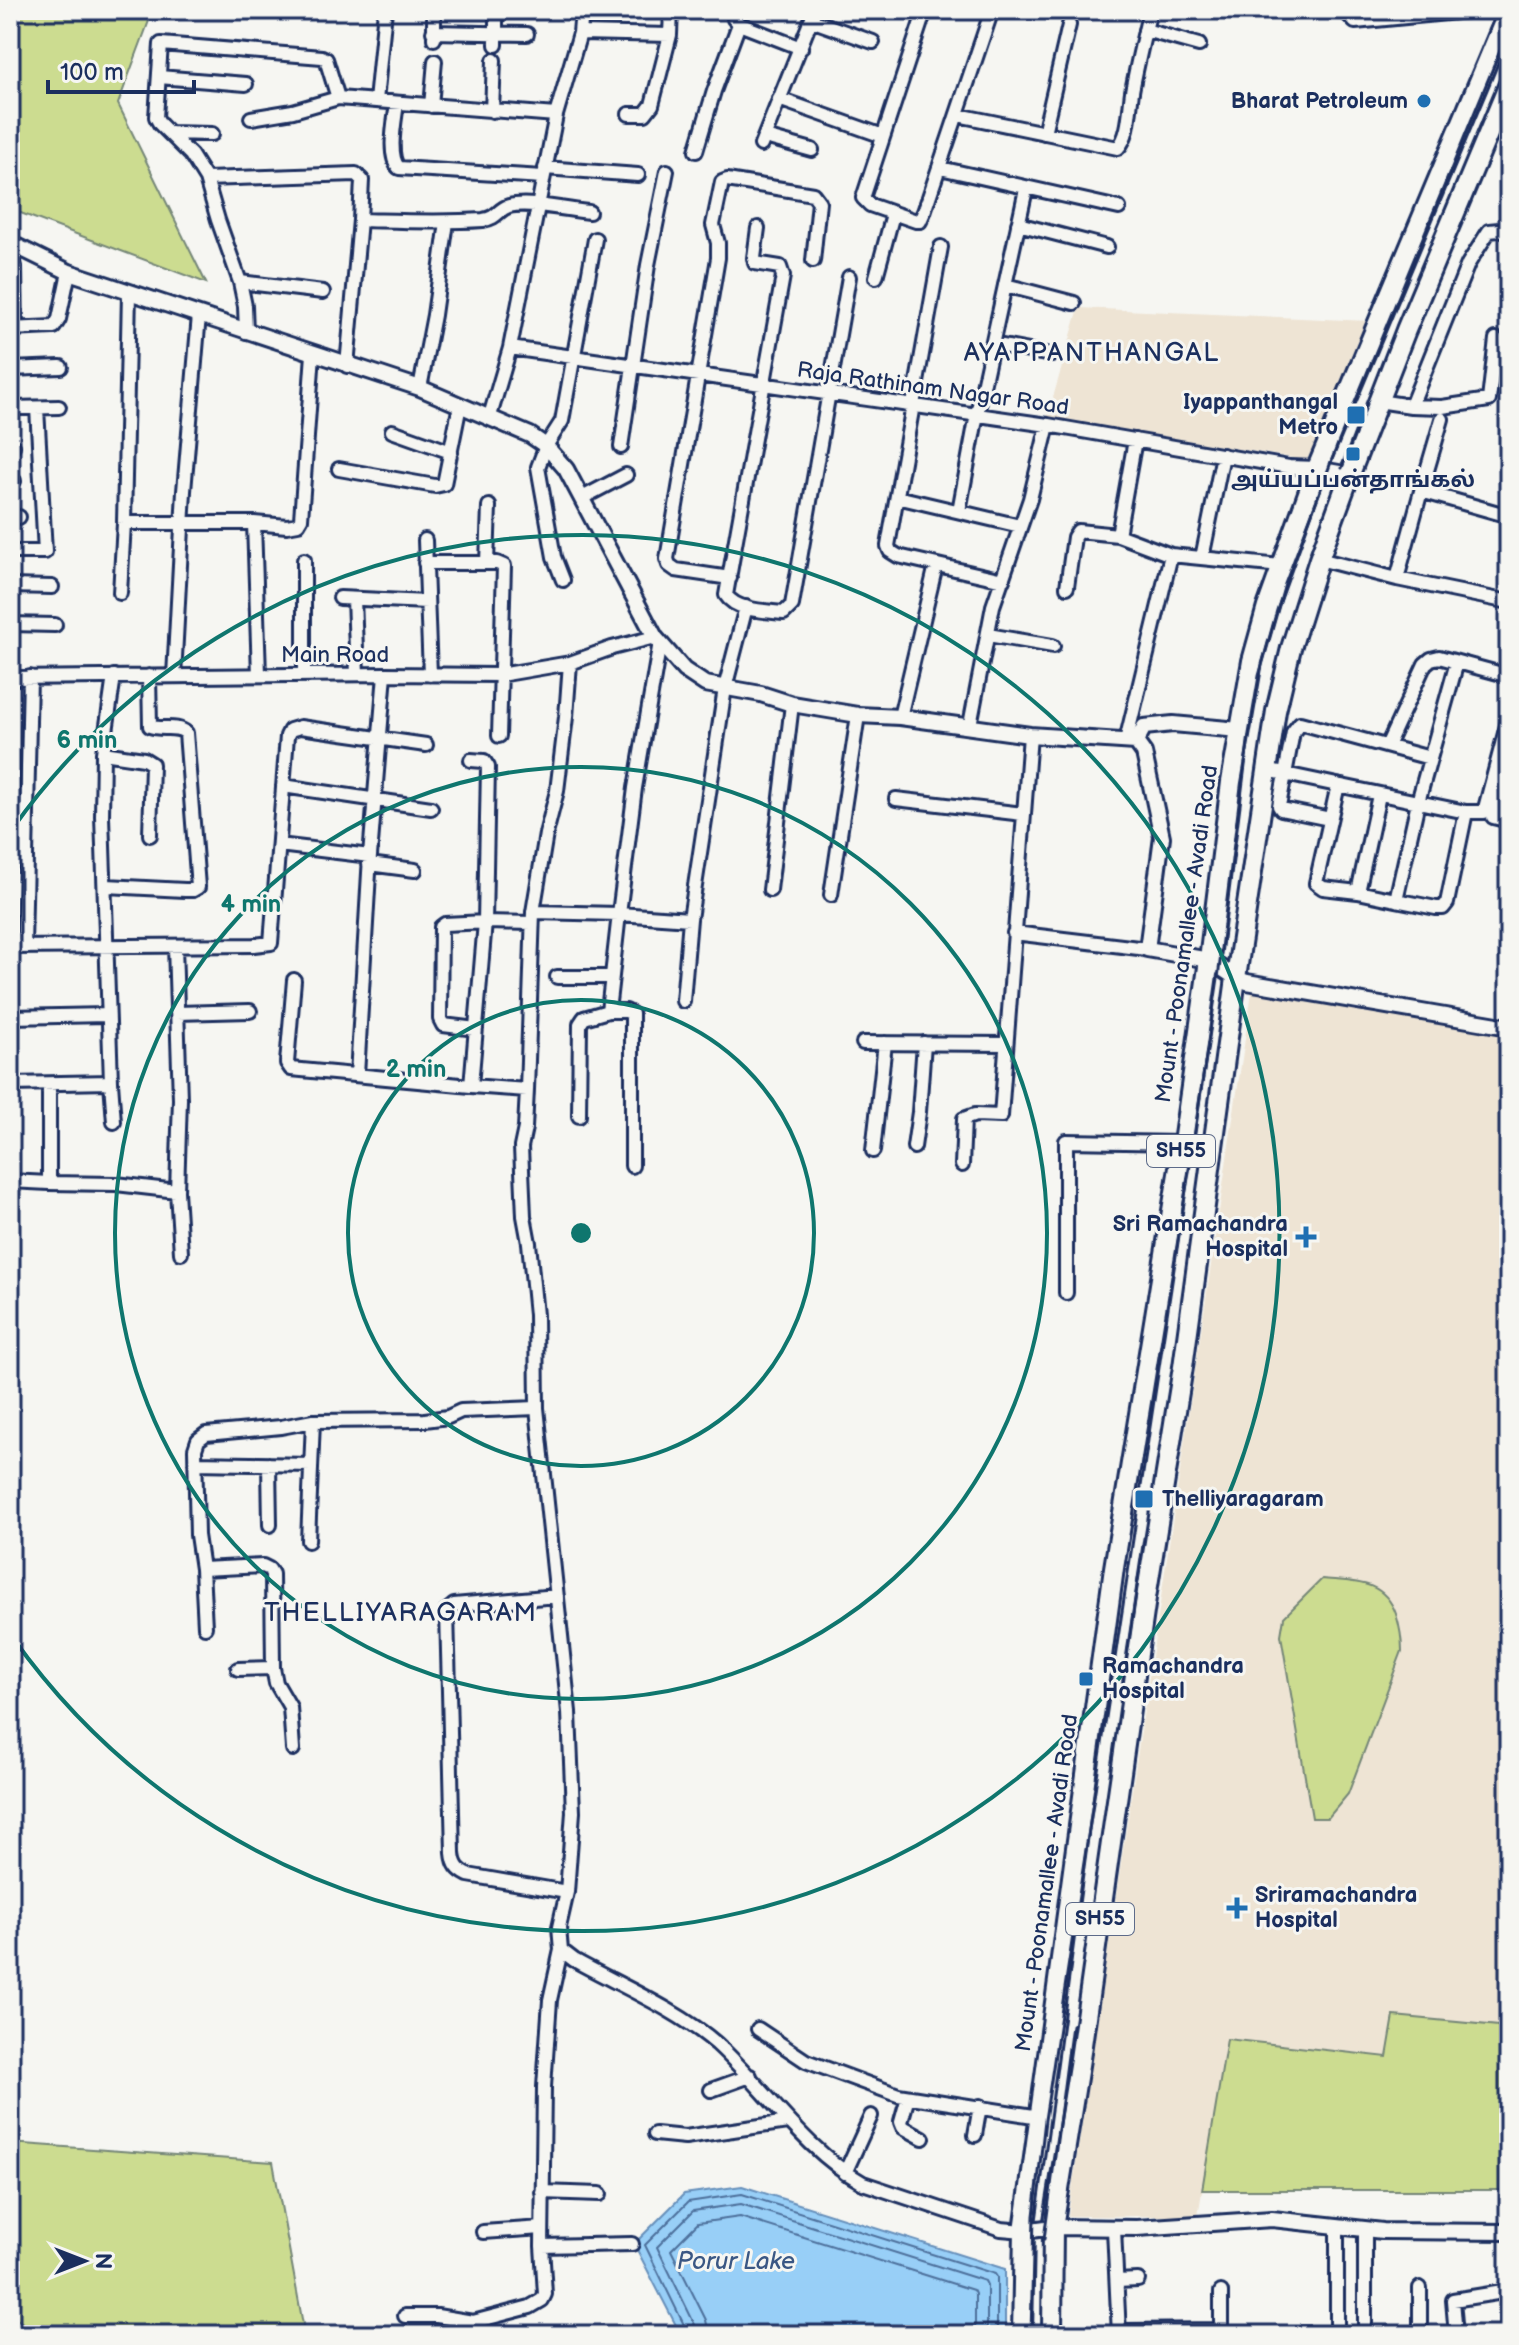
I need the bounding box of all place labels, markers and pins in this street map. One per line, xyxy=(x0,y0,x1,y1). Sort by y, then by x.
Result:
place label: Bharat Petroleum xyxy=(1231,88,1408,115)
marker: Bharat Petroleum xyxy=(1415,92,1433,110)
place label: Iyappanthangal Metro xyxy=(1183,389,1338,441)
marker: Iyappanthangal Metro xyxy=(1345,404,1367,426)
marker: அய்யப்பன்தாங்கல் xyxy=(1344,445,1362,463)
place label: அய்யப்பன்தாங்கல் xyxy=(1231,467,1475,494)
place label: Sri Ramachandra Hospital xyxy=(1113,1211,1288,1263)
centre of rings xyxy=(567,1219,595,1247)
marker: Sri Ramachandra Hospital xyxy=(1295,1226,1317,1248)
place label: Thelliyaragaram xyxy=(1162,1486,1324,1513)
marker: Thelliyaragaram xyxy=(1133,1488,1155,1510)
place label: Ramachandra Hospital xyxy=(1102,1653,1244,1705)
marker: Ramachandra Hospital xyxy=(1077,1670,1095,1688)
place label: Sriramachandra Hospital xyxy=(1255,1882,1417,1934)
marker: Sriramachandra Hospital xyxy=(1226,1897,1248,1919)

